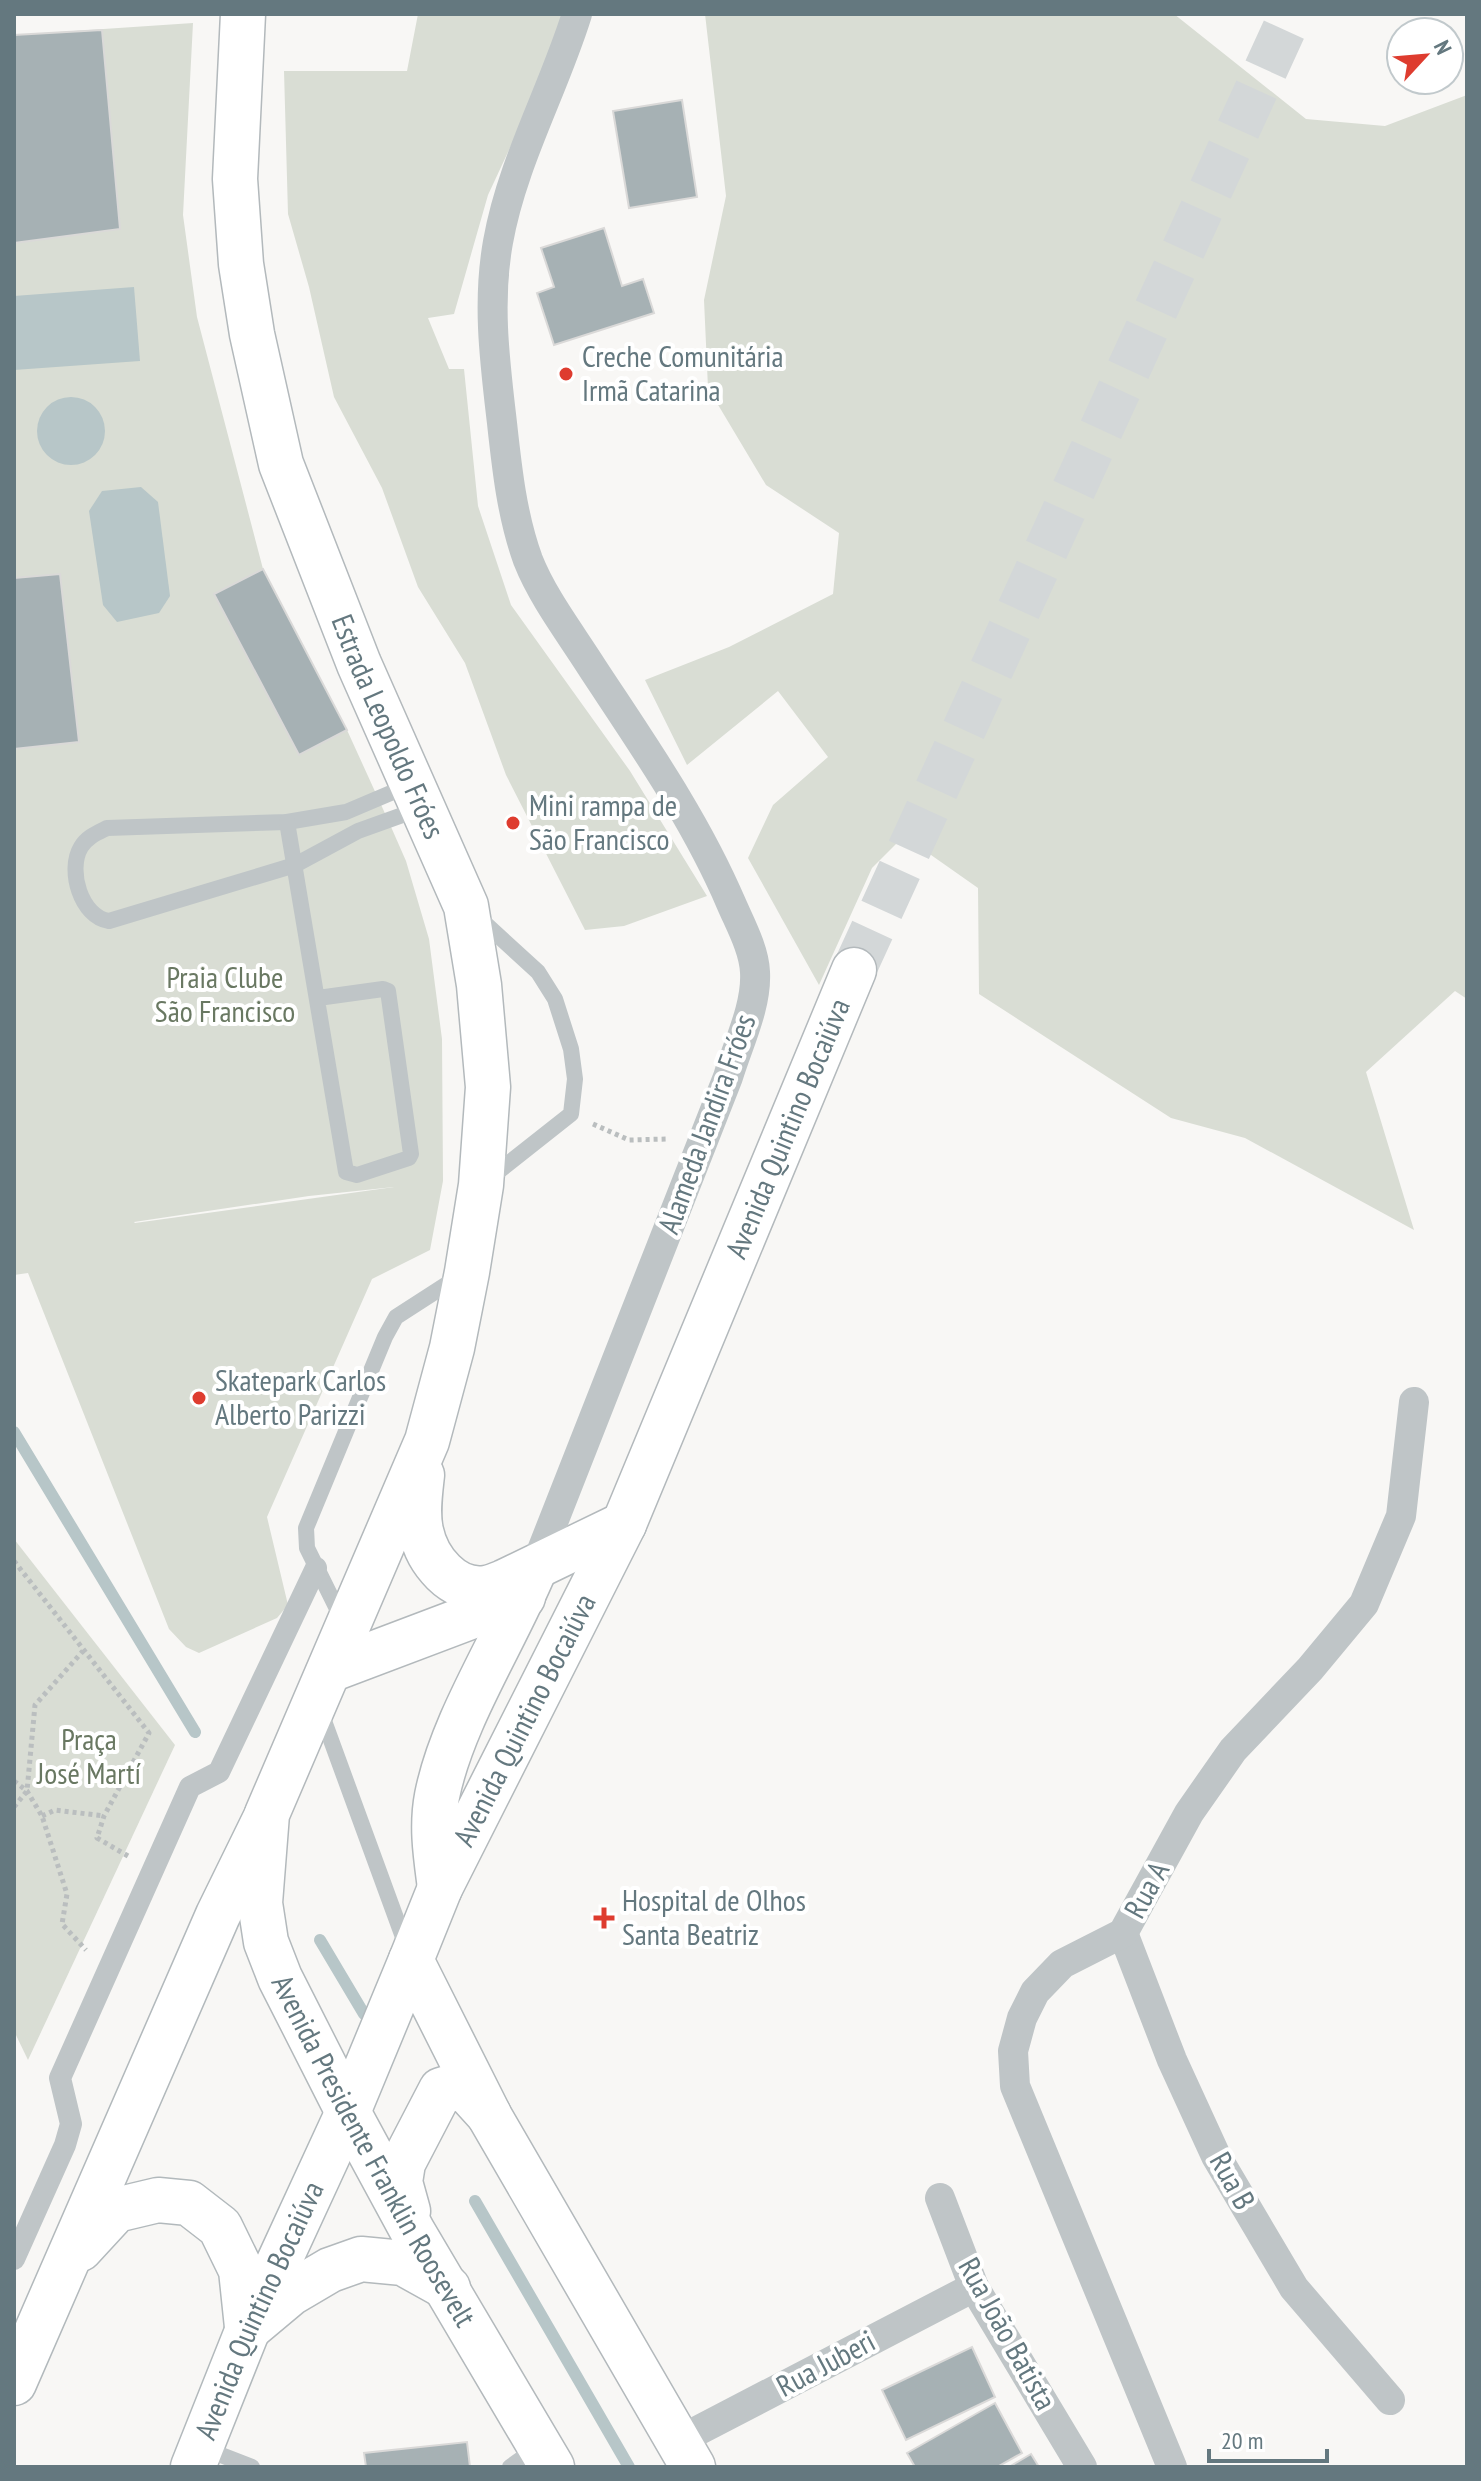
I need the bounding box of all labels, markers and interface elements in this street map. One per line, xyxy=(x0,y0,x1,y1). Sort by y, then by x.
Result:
north arrow xyxy=(1385,16,1465,96)
text: N xyxy=(1428,36,1458,59)
place label: Creche Comunitária Irmã Catarina xyxy=(582,336,783,409)
marker: Creche Comunitária Irmã Catarina xyxy=(557,365,575,383)
street label: Estrada Leopoldo Fróes xyxy=(324,608,455,844)
place label: Mini rampa de São Francisco xyxy=(529,785,677,858)
marker: Mini rampa de São Francisco xyxy=(504,814,522,832)
park label: Praia Clube São Francisco xyxy=(155,957,295,1030)
street label: Avenida Quintino Bocaiúva xyxy=(716,992,858,1264)
street label: Alameda Jandira Fróes xyxy=(648,1008,763,1239)
place label: Skatepark Carlos Alberto Parizzi xyxy=(215,1360,386,1433)
marker: Skatepark Carlos Alberto Parizzi xyxy=(190,1389,208,1407)
street label: Avenida Quintino Bocaiúva xyxy=(443,1587,604,1852)
park label: Praça José Martí xyxy=(36,1719,141,1792)
street label: Rua A xyxy=(1114,1853,1177,1925)
place label: Hospital de Olhos Santa Beatriz xyxy=(622,1880,806,1953)
marker: Hospital de Olhos Santa Beatriz xyxy=(593,1907,615,1929)
street label: Avenida Presidente Franklin Roosevelt xyxy=(264,1968,486,2334)
street label: Rua B xyxy=(1202,2145,1265,2216)
street label: Avenida Quintino Bocaiúva xyxy=(185,2175,331,2445)
street label: Rua João Batista xyxy=(950,2250,1066,2416)
street label: Rua Juberi xyxy=(769,2321,881,2405)
scale bar xyxy=(1209,2413,1327,2463)
text: 20 m xyxy=(1221,2425,1263,2456)

